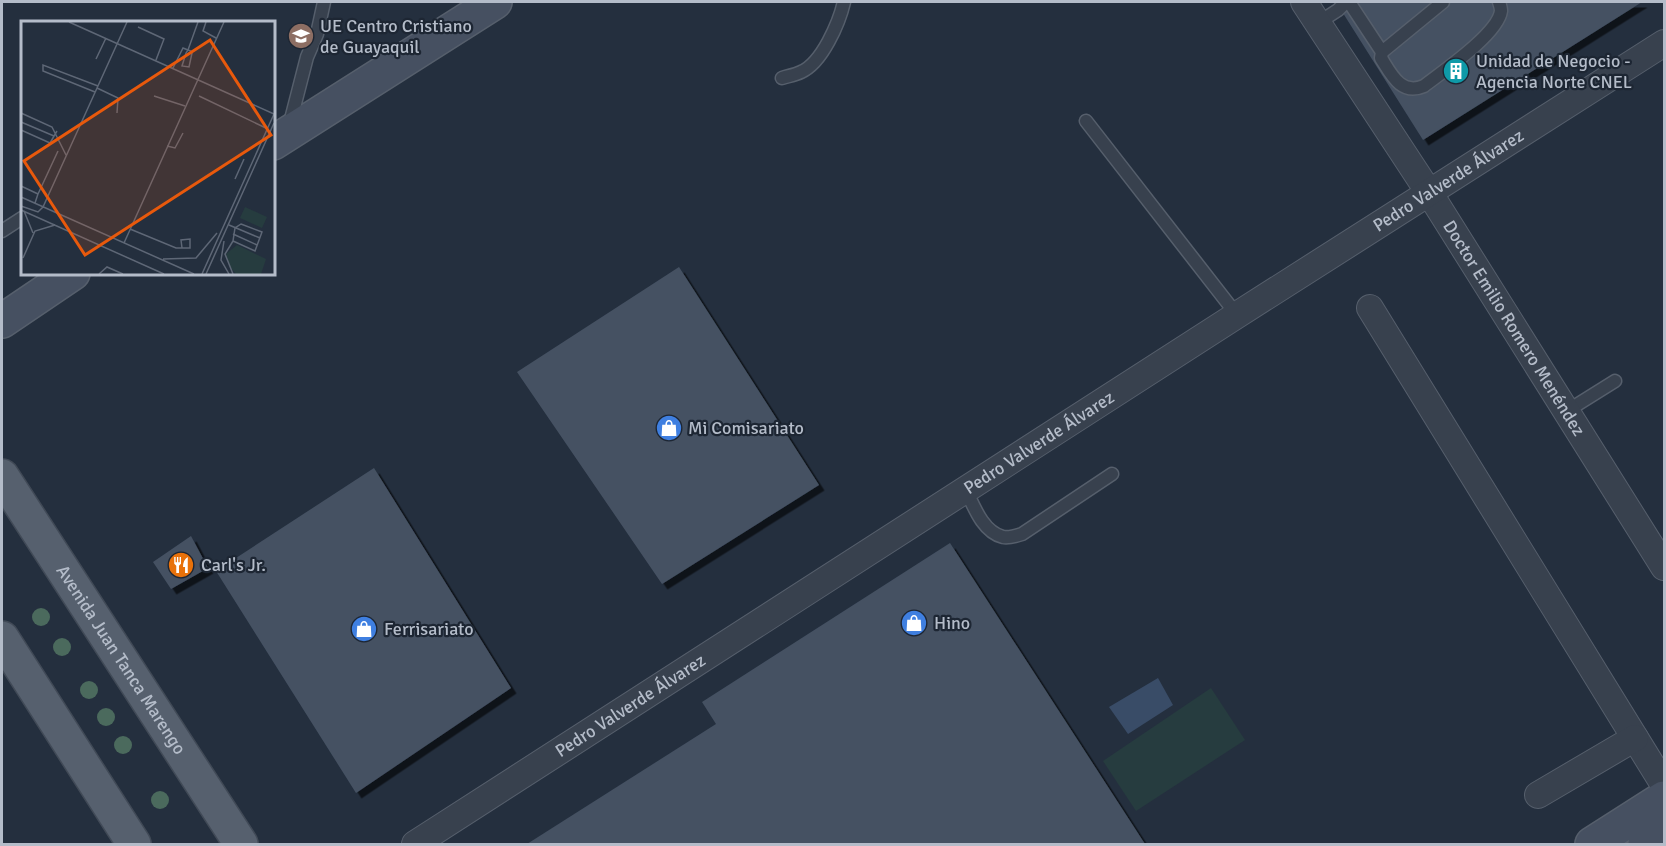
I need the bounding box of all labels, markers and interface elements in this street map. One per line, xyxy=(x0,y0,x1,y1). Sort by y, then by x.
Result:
place label: UE Centro Cristiano de Guayaquil xyxy=(320,15,472,58)
inset map xyxy=(21,21,274,274)
school or university icon: UE Centro Cristiano de Guayaquil xyxy=(286,21,316,51)
place label: Unidad de Negocio - Agencia Norte CNEL xyxy=(1476,50,1632,93)
building icon: Unidad de Negocio - Agencia Norte CNEL xyxy=(1441,56,1471,86)
street label: Pedro Valverde Álvarez xyxy=(1369,124,1528,237)
street label: Doctor Emilio Romero Menéndez xyxy=(1438,216,1590,440)
street label: Pedro Valverde Álvarez xyxy=(960,386,1118,499)
shop icon: Mi Comisariato xyxy=(654,413,684,443)
place label: Mi Comisariato xyxy=(688,417,804,439)
restaurant icon: Carl's Jr. xyxy=(166,550,196,580)
place label: Carl's Jr. xyxy=(201,554,266,576)
street label: Avenida Juan Tanca Marengo xyxy=(52,561,191,759)
shop icon: Hino xyxy=(899,608,929,638)
place label: Hino xyxy=(934,612,970,634)
shop icon: Ferrisariato xyxy=(349,614,379,644)
place label: Ferrisariato xyxy=(384,618,474,640)
street label: Pedro Valverde Álvarez xyxy=(551,649,710,762)

